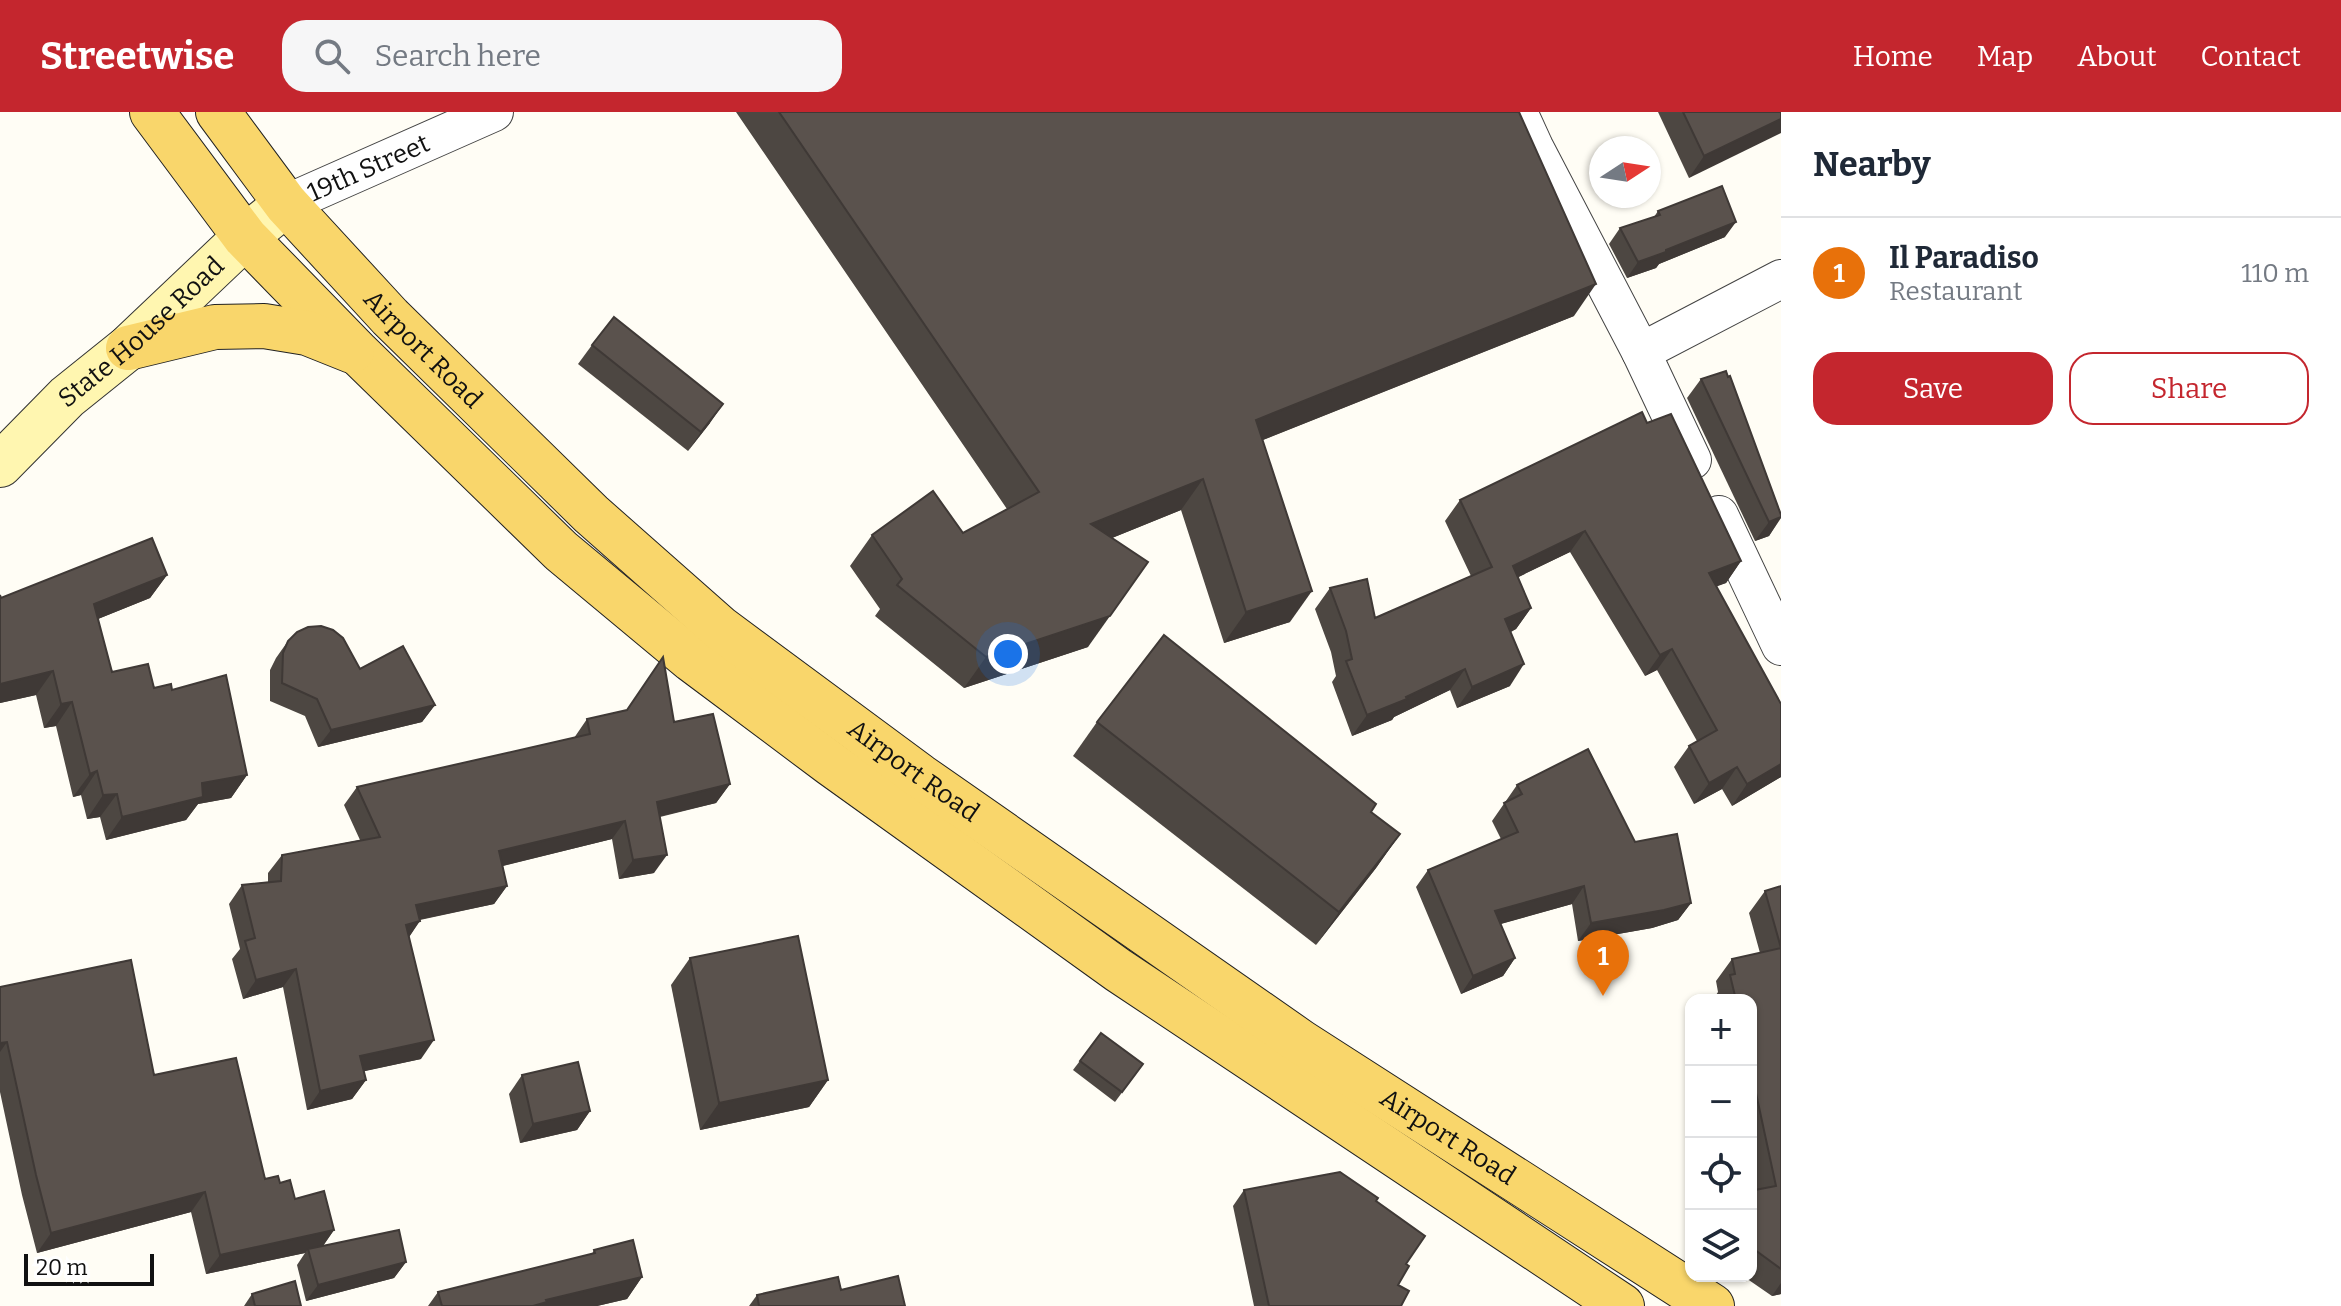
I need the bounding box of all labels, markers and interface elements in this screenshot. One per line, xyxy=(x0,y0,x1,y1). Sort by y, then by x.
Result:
search box xyxy=(282,20,842,92)
text: Streetwise xyxy=(40,33,234,79)
icon: search xyxy=(310,34,354,78)
text: Search here xyxy=(374,38,541,74)
text: Home xyxy=(1853,40,1933,73)
text: Map xyxy=(1977,40,2033,73)
text: About xyxy=(2077,40,2157,73)
text: Contact xyxy=(2201,40,2301,73)
street label: 19th Street xyxy=(303,127,434,208)
north arrow xyxy=(1589,136,1661,208)
text: Nearby xyxy=(1813,144,1931,185)
text: Il Paradiso xyxy=(1889,240,2039,276)
street label: State House Road xyxy=(52,250,230,414)
text: 1 xyxy=(1833,258,1845,289)
text: 110 m xyxy=(2241,258,2309,289)
text: Restaurant xyxy=(1889,276,2022,307)
street label: Airport Road xyxy=(357,284,489,414)
button: Save xyxy=(1813,352,2053,425)
button: Share xyxy=(2069,352,2309,425)
your location xyxy=(988,634,1028,674)
street label: Airport Road xyxy=(842,713,985,828)
pin: 1 xyxy=(1577,930,1629,996)
map controls xyxy=(1685,994,1757,1282)
button: + xyxy=(1685,994,1757,1066)
button: − xyxy=(1685,1066,1757,1138)
street label: Airport Road xyxy=(1375,1082,1522,1191)
button: locate xyxy=(1685,1138,1757,1210)
button: layers xyxy=(1685,1210,1757,1282)
scale bar xyxy=(24,1250,154,1286)
text: 20 m xyxy=(36,1254,87,1281)

